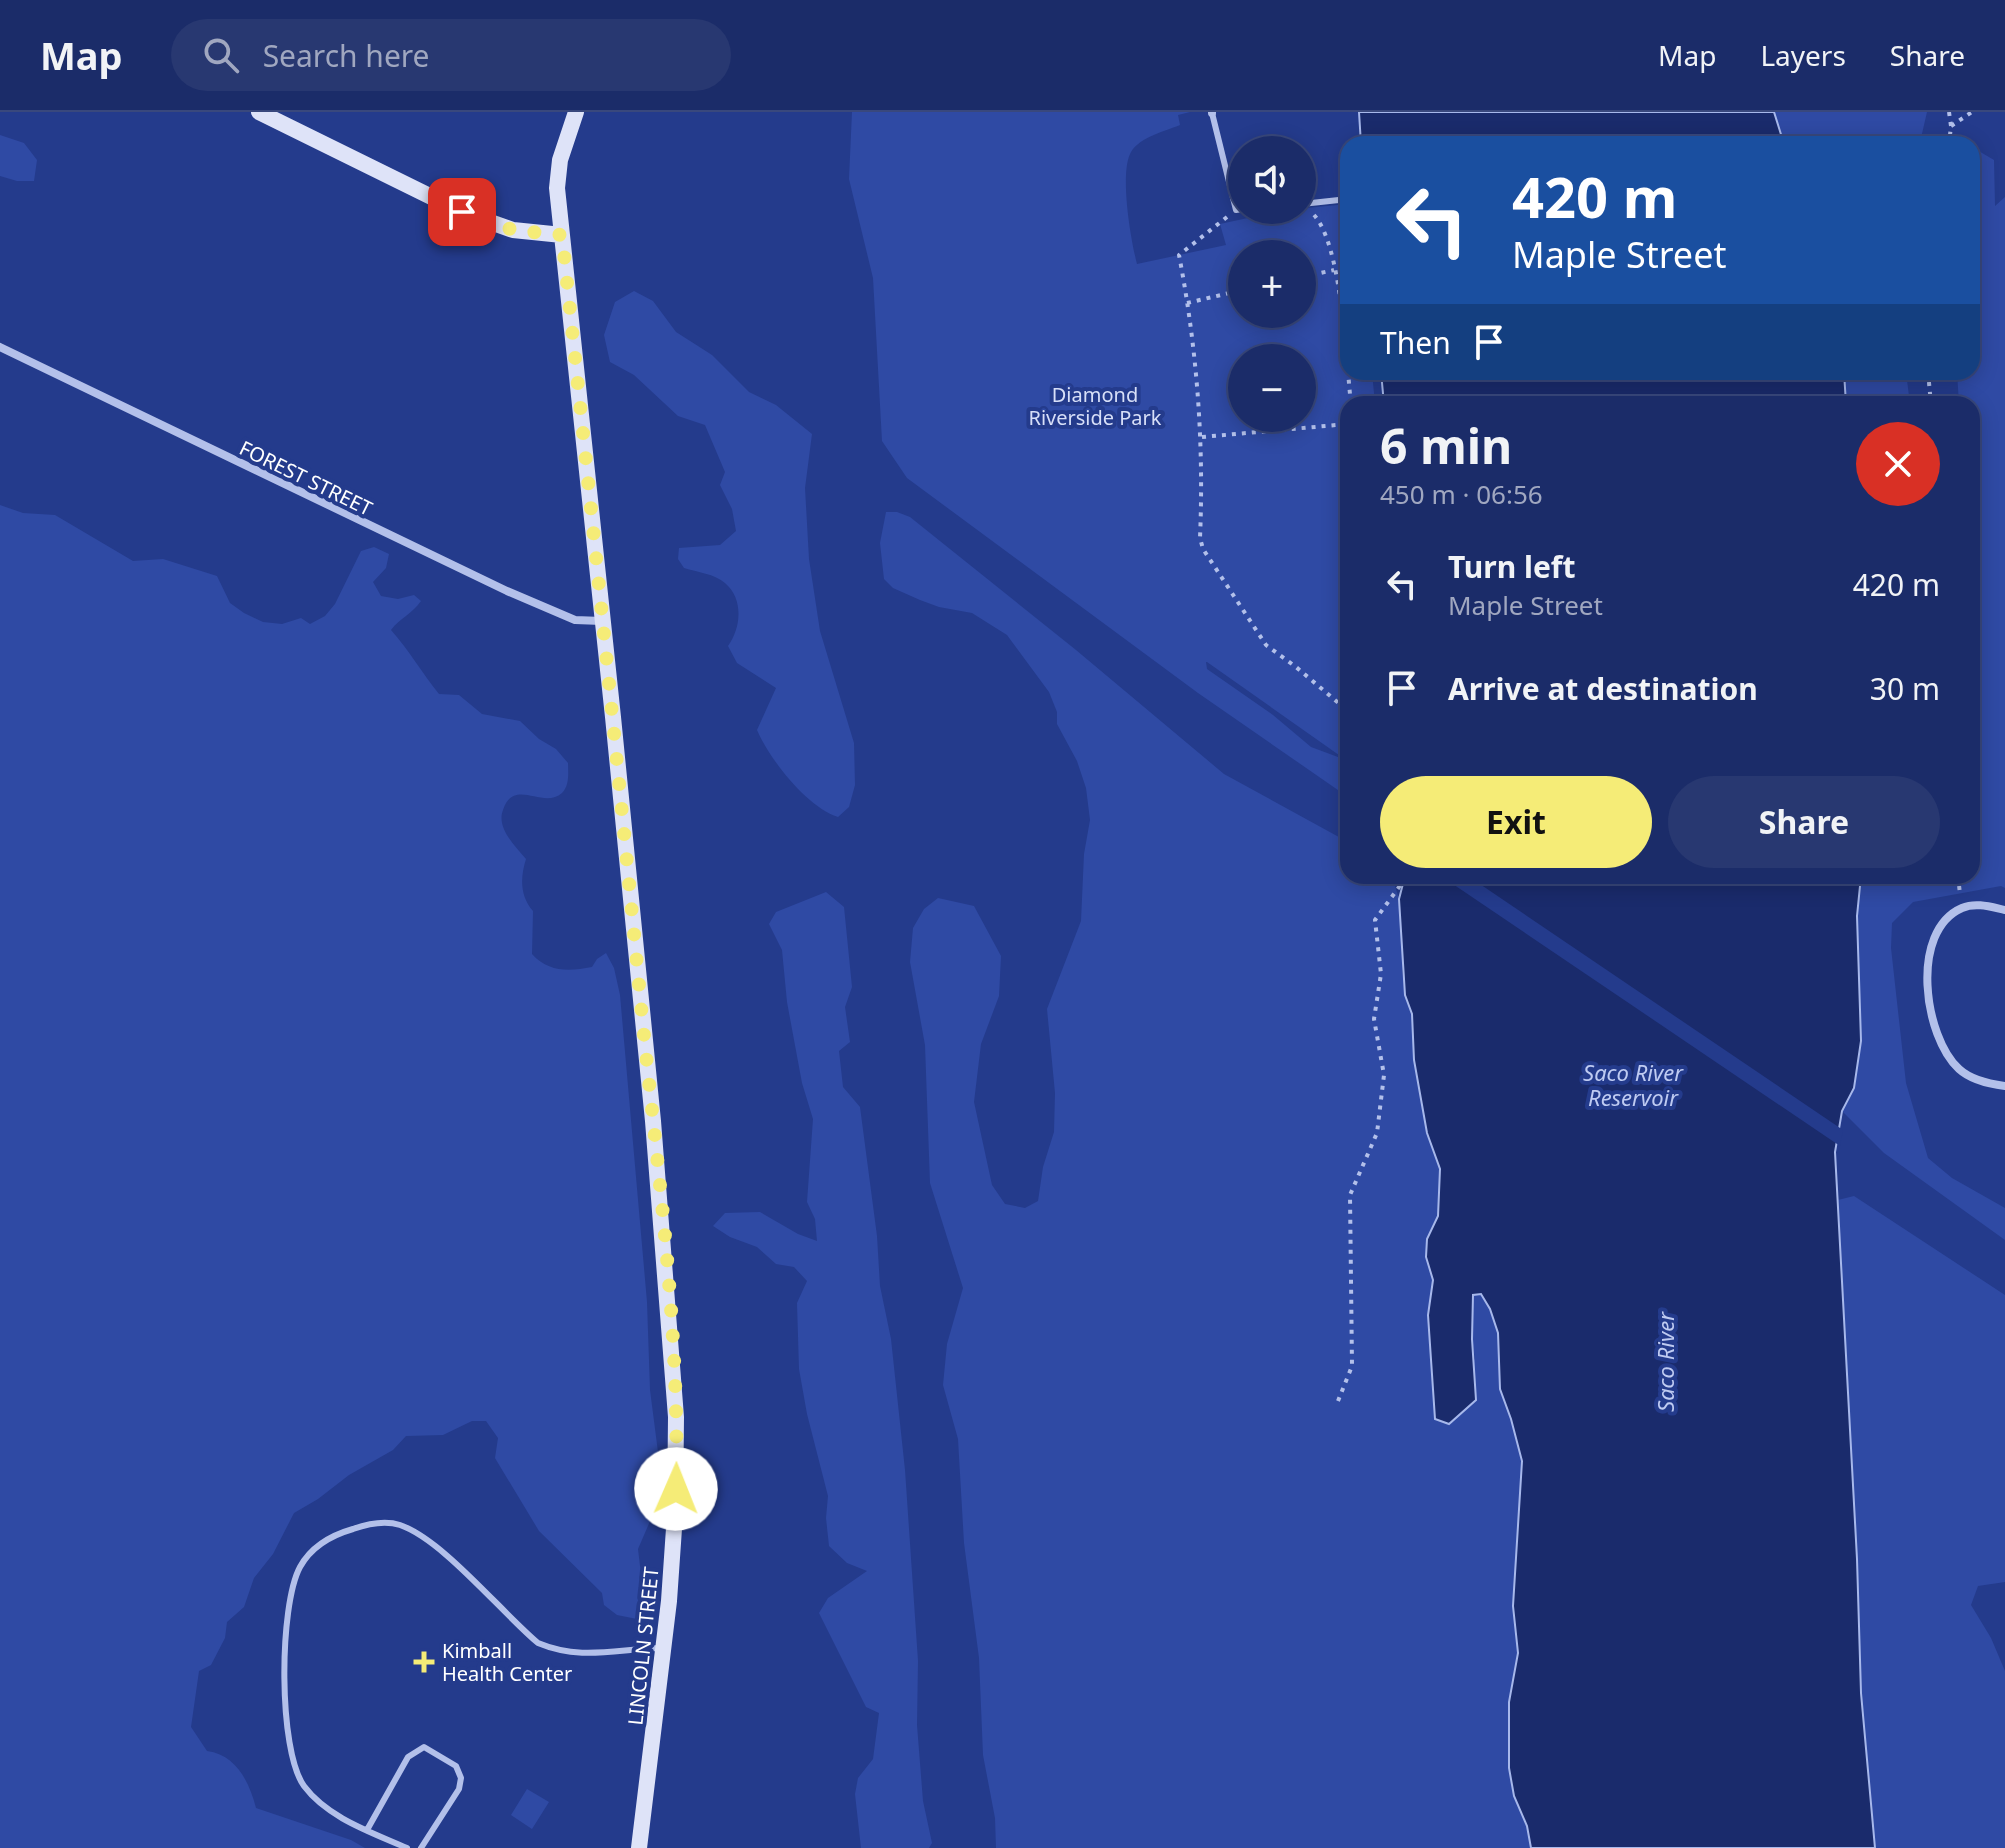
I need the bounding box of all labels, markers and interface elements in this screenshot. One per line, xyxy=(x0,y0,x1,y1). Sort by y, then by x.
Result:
search box xyxy=(171,19,731,91)
text: Map xyxy=(40,29,123,81)
icon: search xyxy=(199,33,243,77)
text: Search here xyxy=(263,35,430,76)
text: Map xyxy=(1658,36,1716,74)
text: Layers xyxy=(1760,36,1846,74)
text: Share xyxy=(1890,36,1965,74)
map controls xyxy=(1228,136,1316,432)
button: sound xyxy=(1228,136,1316,224)
text: 420 m xyxy=(1512,158,1677,234)
icon: left xyxy=(1380,168,1484,272)
pin xyxy=(428,178,496,246)
icon: arrive xyxy=(440,190,484,234)
text: Maple Street xyxy=(1512,230,1726,279)
button: + xyxy=(1228,240,1316,328)
icon: arrive xyxy=(1467,320,1511,364)
text: Then xyxy=(1380,322,1451,363)
button: − xyxy=(1228,344,1316,432)
park label: Diamond Riverside Park xyxy=(1028,381,1162,431)
text: 6 min xyxy=(1380,413,1512,478)
button: close xyxy=(1856,422,1940,506)
street label: FOREST STREET xyxy=(235,434,377,522)
text: 450 m · 06:56 xyxy=(1380,476,1543,512)
text: Turn left xyxy=(1448,546,1576,587)
icon: left xyxy=(1380,562,1424,606)
text: 420 m xyxy=(1853,564,1940,605)
text: Maple Street xyxy=(1448,587,1603,623)
icon: arrive xyxy=(1380,666,1424,710)
text: Arrive at destination xyxy=(1448,668,1758,709)
text: 30 m xyxy=(1870,668,1940,709)
button: Exit xyxy=(1380,776,1652,868)
button: Share xyxy=(1668,776,1940,868)
water label: Saco River Reservoir xyxy=(1583,1057,1684,1112)
water label: Saco River xyxy=(1650,1311,1680,1412)
position arrow xyxy=(634,1447,718,1531)
street label: LINCOLN STREET xyxy=(621,1565,665,1727)
place label: Kimball Health Center xyxy=(442,1637,572,1687)
marker: Kimball Health Center xyxy=(413,1651,435,1673)

